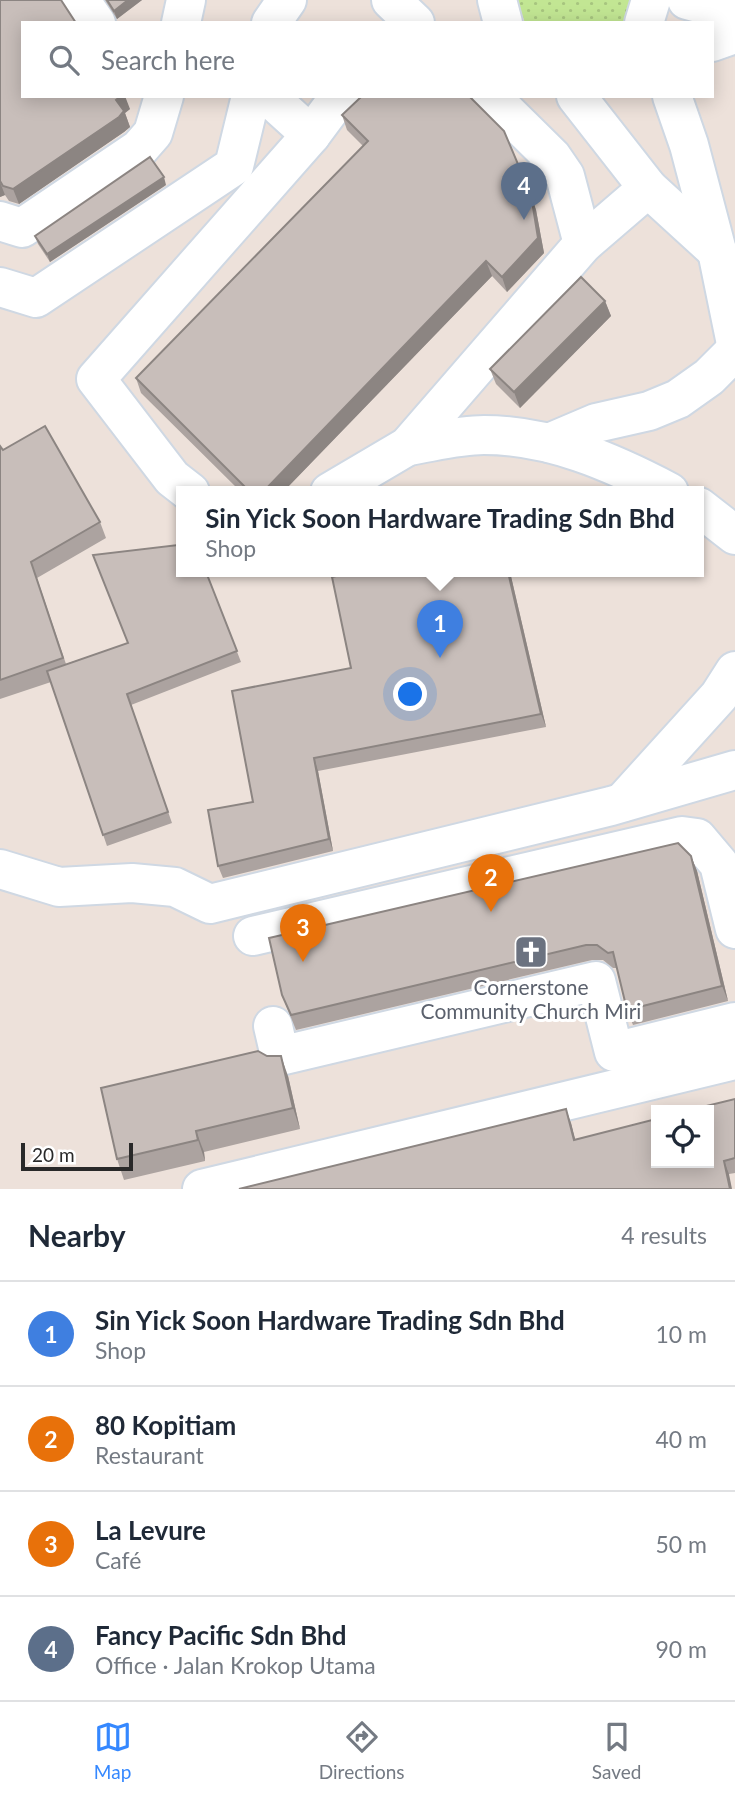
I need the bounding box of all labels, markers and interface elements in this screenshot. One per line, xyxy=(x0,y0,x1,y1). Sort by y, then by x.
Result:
search box xyxy=(21,21,714,98)
icon: search xyxy=(45,41,83,79)
text: Search here xyxy=(101,44,235,76)
pin: 4 xyxy=(501,162,547,220)
popup xyxy=(176,486,704,577)
text: Sin Yick Soon Hardware Trading Sdn Bhd xyxy=(205,502,675,534)
text: Shop xyxy=(205,534,256,562)
pin: 1 xyxy=(417,600,463,658)
your location xyxy=(393,677,427,711)
pin: 2 xyxy=(468,854,514,912)
pin: 3 xyxy=(280,904,326,962)
church icon: Cornerstone Community Church Miri xyxy=(512,933,550,971)
place label: Cornerstone Community Church Miri xyxy=(421,974,641,1023)
map controls xyxy=(651,1105,714,1168)
button: locate xyxy=(651,1105,714,1168)
scale bar xyxy=(21,1140,133,1172)
text: 20 m xyxy=(32,1143,75,1166)
text: Nearby xyxy=(28,1217,126,1253)
text: 4 results xyxy=(621,1221,707,1249)
text: Sin Yick Soon Hardware Trading Sdn Bhd xyxy=(95,1304,565,1336)
text: 1 xyxy=(44,1320,58,1348)
text: 10 m xyxy=(656,1320,707,1348)
text: Shop xyxy=(95,1336,146,1364)
text: 80 Kopitiam xyxy=(95,1409,236,1441)
text: 2 xyxy=(44,1425,58,1453)
text: 40 m xyxy=(656,1425,707,1453)
text: Restaurant xyxy=(95,1441,204,1469)
text: La Levure xyxy=(95,1514,206,1546)
text: 3 xyxy=(44,1530,58,1558)
text: 50 m xyxy=(656,1530,707,1558)
text: Café xyxy=(95,1546,141,1574)
text: Fancy Pacific Sdn Bhd xyxy=(95,1619,347,1651)
text: 4 xyxy=(44,1635,58,1663)
text: 90 m xyxy=(656,1635,707,1663)
text: Office · Jalan Krokop Utama xyxy=(95,1651,376,1679)
tab: Map xyxy=(94,1718,132,1783)
tab: Directions xyxy=(319,1718,405,1783)
tab: Saved xyxy=(592,1718,641,1783)

